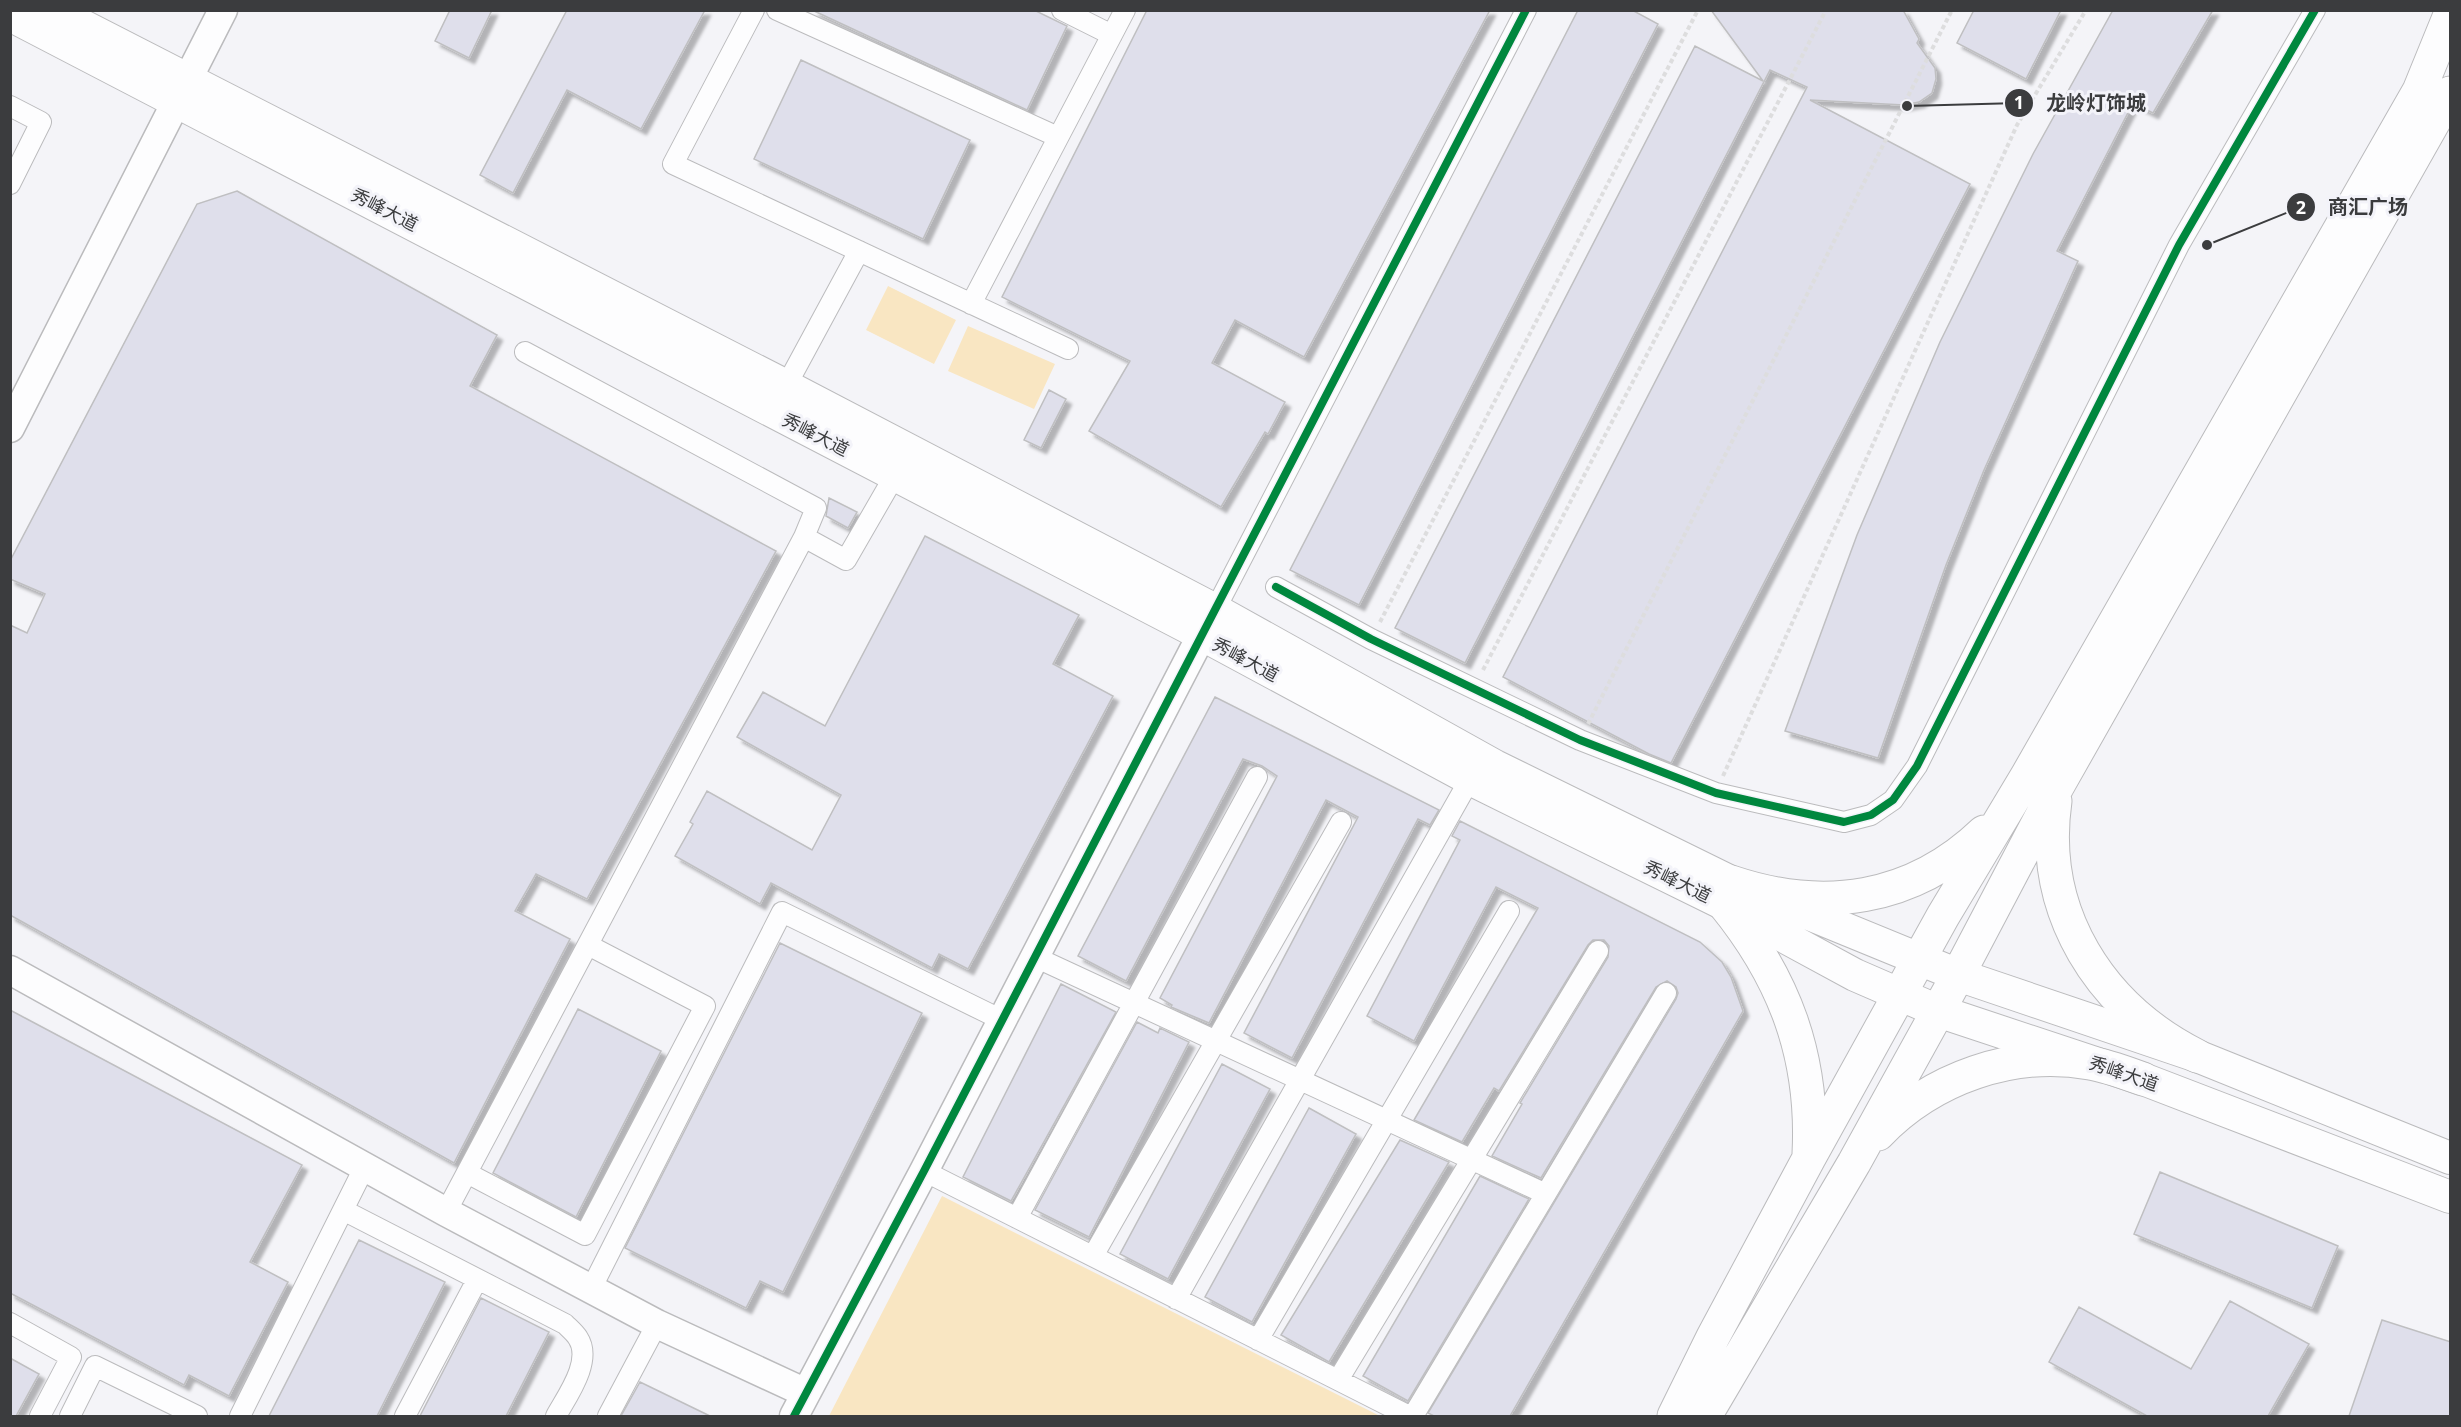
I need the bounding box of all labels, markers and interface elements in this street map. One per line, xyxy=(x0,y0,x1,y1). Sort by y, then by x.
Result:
callout: 龙岭灯饰城 xyxy=(2004,84,2158,122)
text: 龙岭灯饰城 xyxy=(2046,89,2146,116)
text: 1 xyxy=(2014,90,2024,114)
street label: 秀峰大道 xyxy=(347,182,423,236)
callout: 商汇广场 xyxy=(2286,188,2420,226)
text: 商汇广场 xyxy=(2328,193,2408,220)
text: 2 xyxy=(2296,195,2306,219)
street label: 秀峰大道 xyxy=(778,407,854,461)
street label: 秀峰大道 xyxy=(1209,632,1283,686)
street label: 秀峰大道 xyxy=(1640,854,1716,908)
street label: 秀峰大道 xyxy=(2086,1050,2162,1096)

